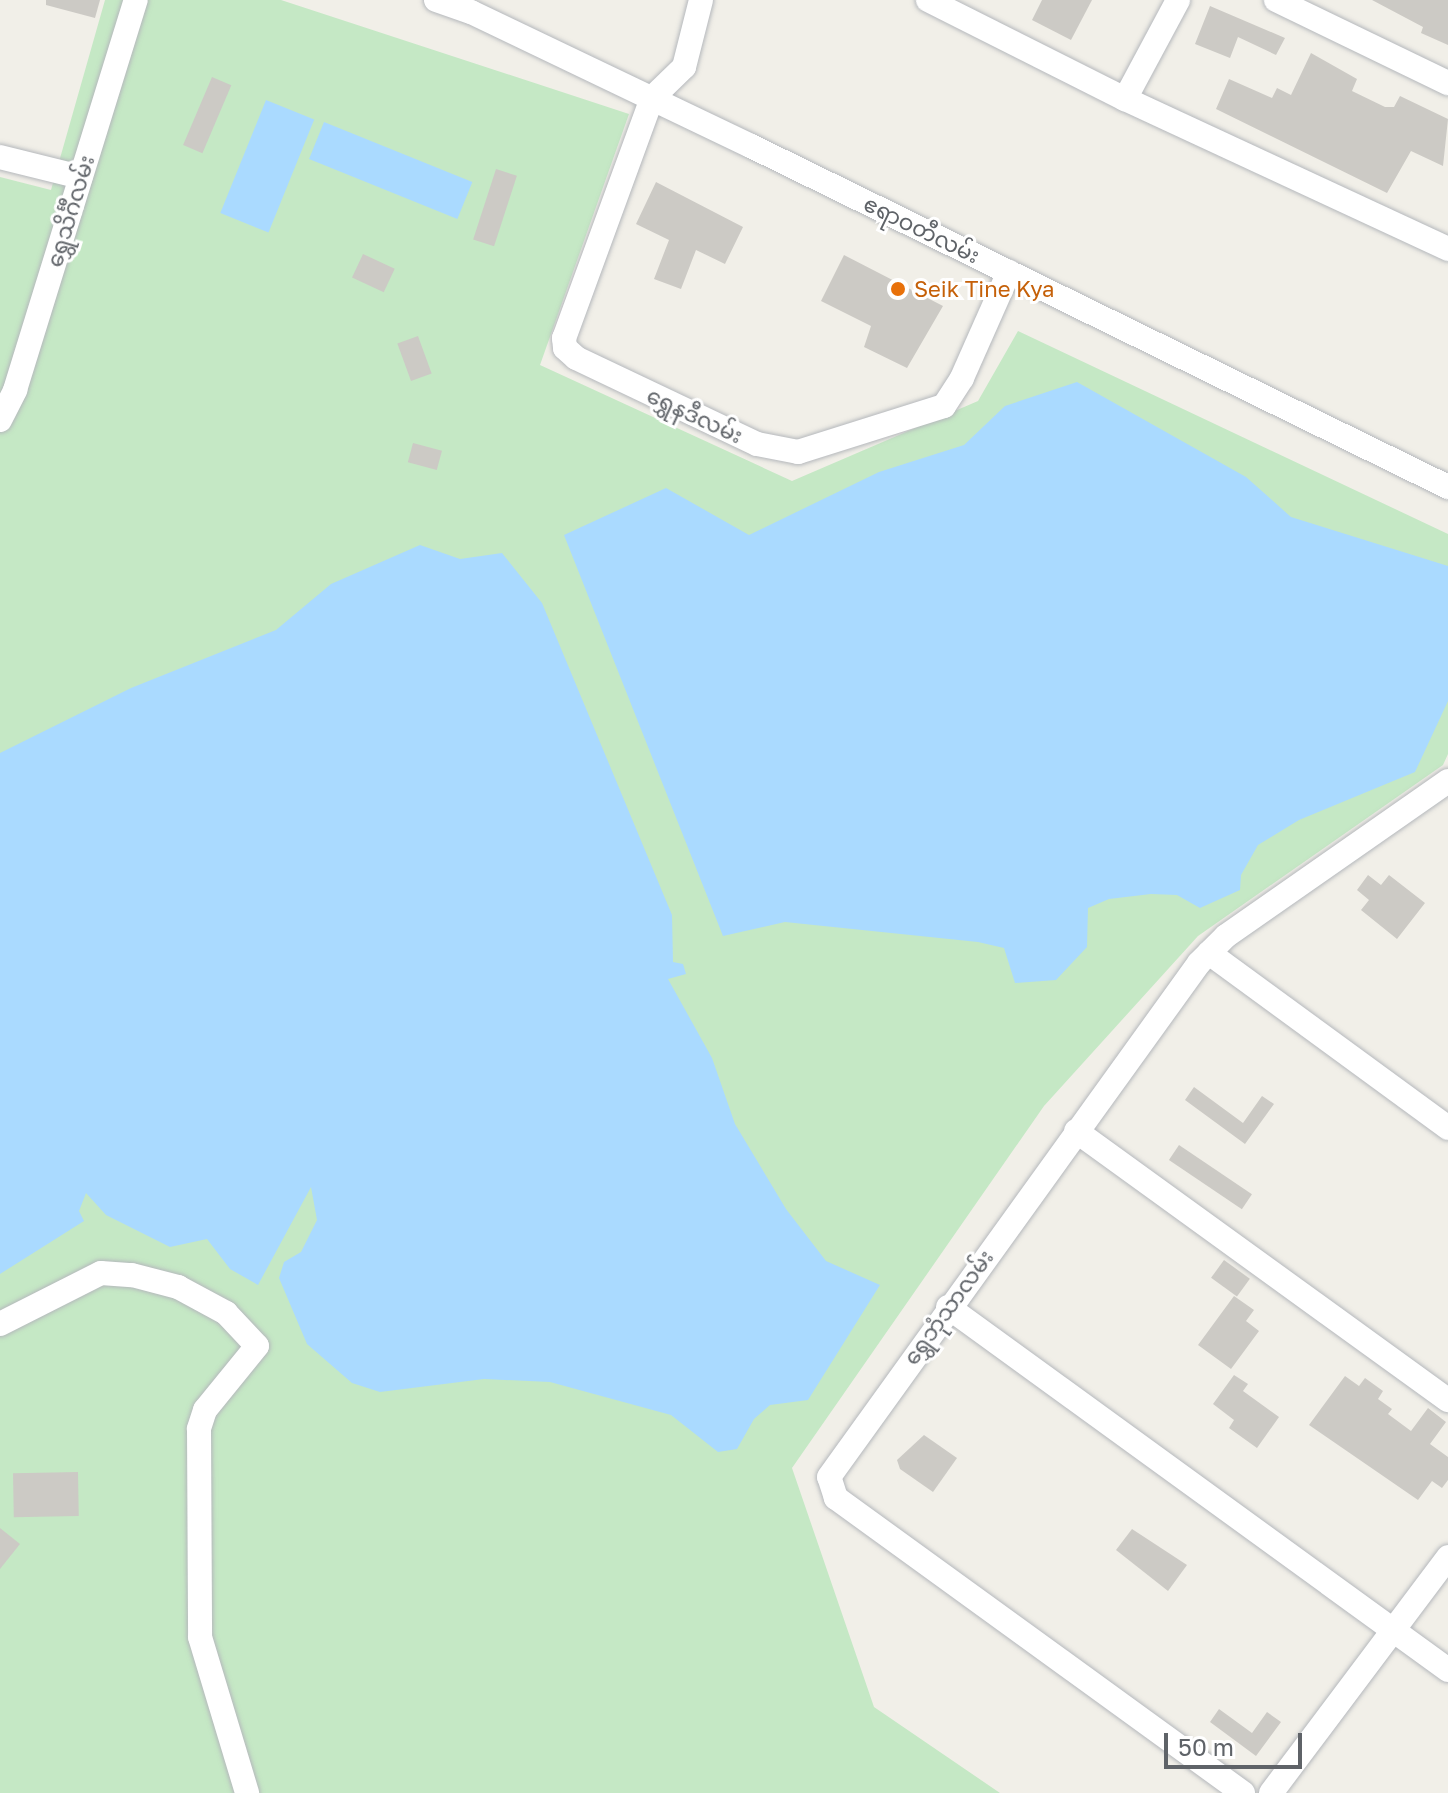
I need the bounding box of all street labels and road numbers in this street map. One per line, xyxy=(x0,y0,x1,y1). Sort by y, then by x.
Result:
street label: ရွှေသိင်္ဂီလမ်း xyxy=(40,152,100,270)
street label: ဧရာဝတီလမ်း xyxy=(860,190,984,268)
street label: ရွှေနဒီလမ်း xyxy=(643,381,747,449)
street label: ရွှေဘုံသာလမ်း xyxy=(897,1244,999,1370)

